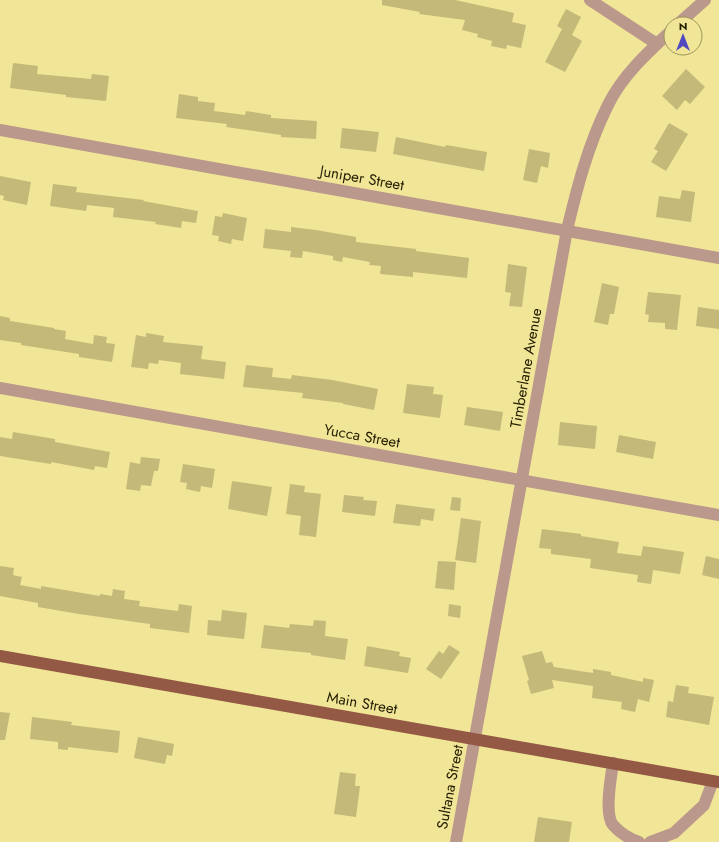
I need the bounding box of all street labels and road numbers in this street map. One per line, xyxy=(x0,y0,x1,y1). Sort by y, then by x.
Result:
street label: Juniper Street xyxy=(316,159,406,196)
street label: Timberlane Avenue xyxy=(505,306,547,430)
street label: Yucca Street xyxy=(322,418,402,454)
street label: Main Street xyxy=(325,686,399,720)
street label: Sultana Street xyxy=(431,742,469,831)

